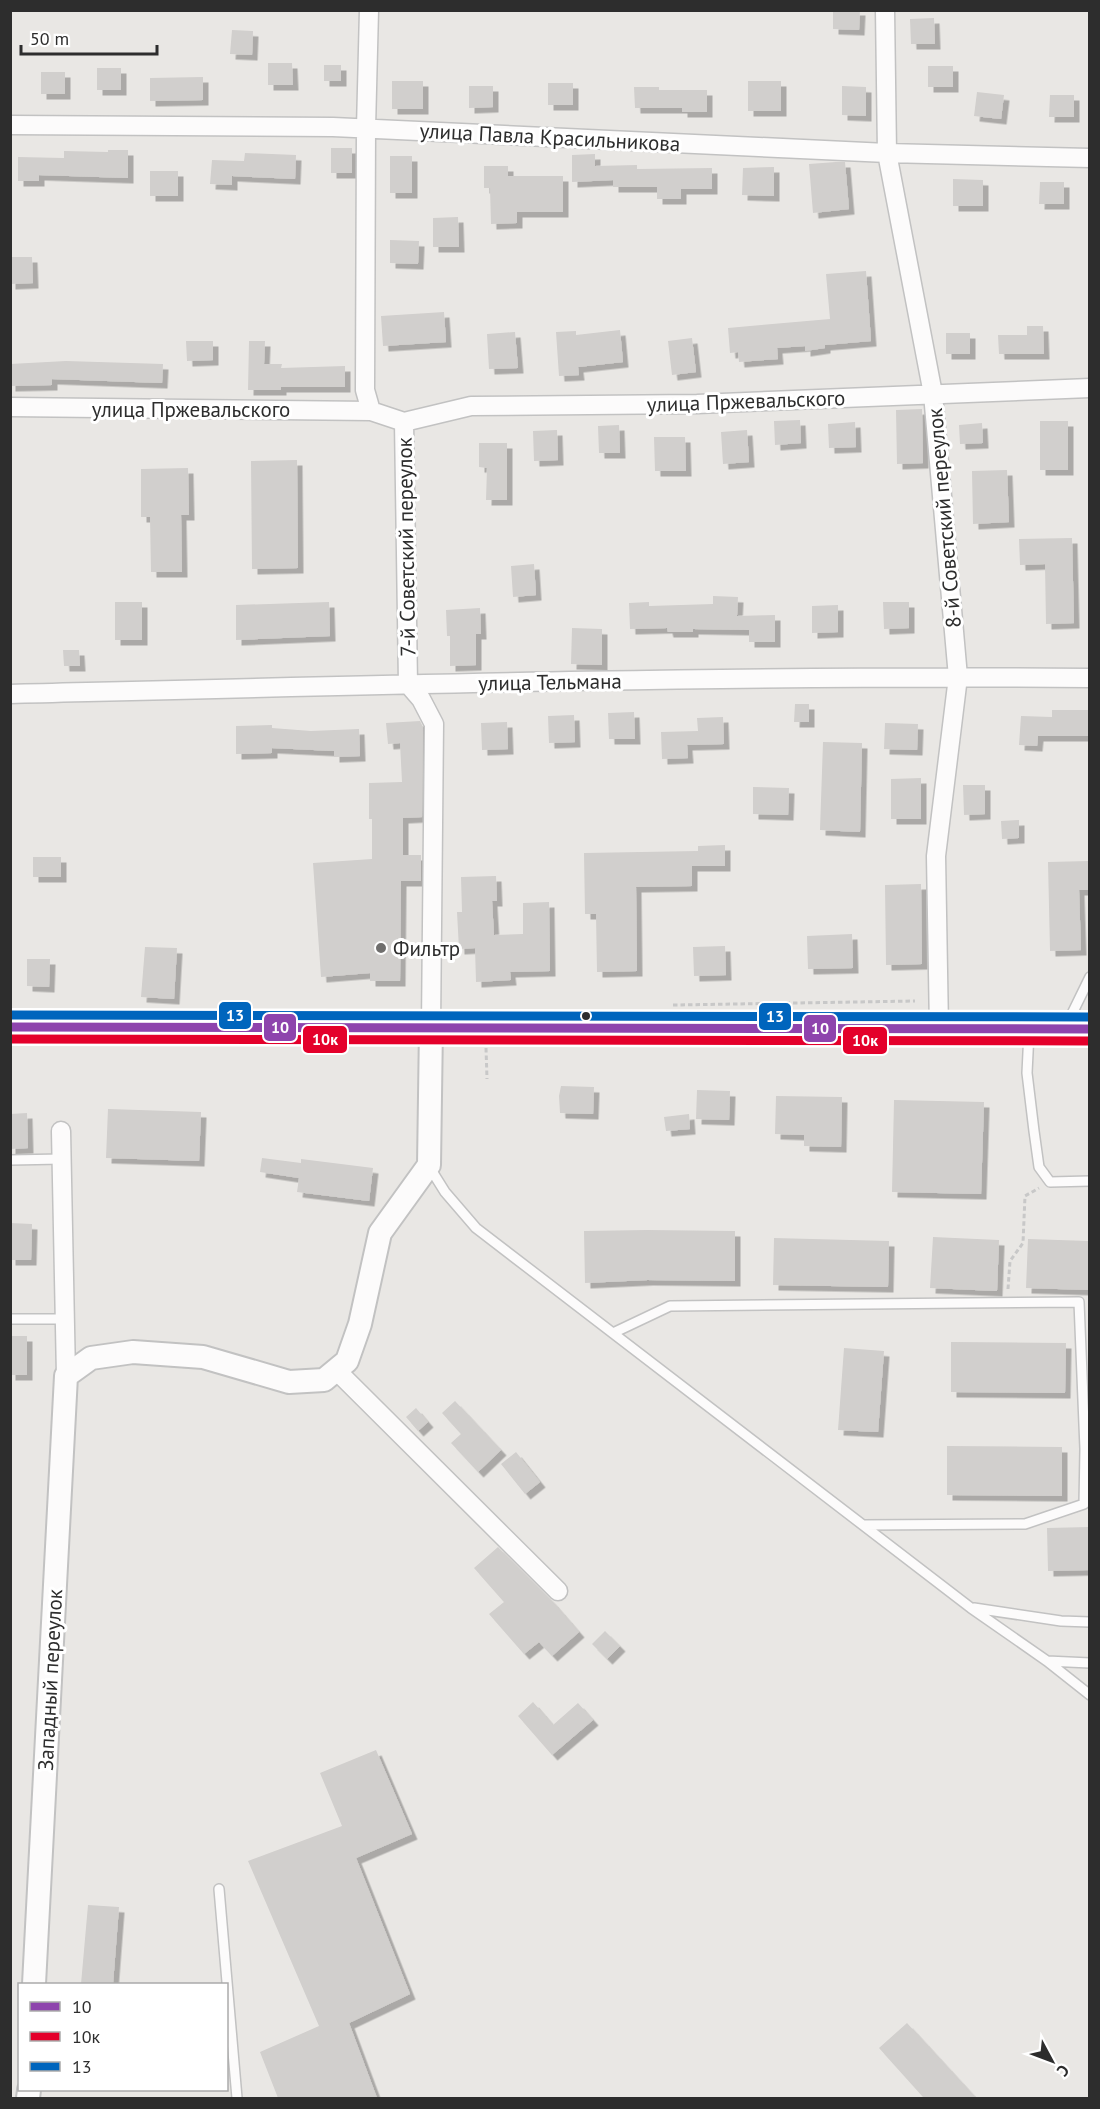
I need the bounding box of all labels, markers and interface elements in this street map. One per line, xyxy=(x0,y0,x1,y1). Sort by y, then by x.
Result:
scale bar xyxy=(21,18,158,56)
text: 50 m xyxy=(30,27,69,50)
street label: улица Павла Красильникова xyxy=(419,117,681,157)
street label: улица Пржевальского xyxy=(646,384,846,418)
street label: улица Пржевальского xyxy=(92,396,290,423)
street label: 8-й Советский переулок xyxy=(921,407,967,629)
street label: 7-й Советский переулок xyxy=(391,437,421,657)
street label: улица Тельмана xyxy=(478,667,622,697)
place label: Фильтр xyxy=(393,935,460,962)
marker: Фильтр xyxy=(374,941,388,955)
line badge: 13 xyxy=(218,1001,252,1030)
line badge: 13 xyxy=(758,1002,792,1031)
text: 13 xyxy=(226,1005,244,1025)
text: 13 xyxy=(766,1006,784,1026)
unlabelled marker xyxy=(580,1010,592,1022)
line badge: 10 xyxy=(263,1013,297,1042)
line badge: 10 xyxy=(803,1014,837,1043)
text: 10 xyxy=(271,1017,289,1037)
text: 10 xyxy=(811,1018,829,1038)
line badge: 10к xyxy=(302,1025,348,1054)
line badge: 10к xyxy=(842,1026,888,1055)
text: 10к xyxy=(312,1029,338,1049)
text: 10к xyxy=(852,1030,878,1050)
street label: Западный переулок xyxy=(32,1588,68,1772)
legend xyxy=(18,1983,228,2091)
text: 10 xyxy=(72,1995,92,2018)
text: 10к xyxy=(72,2025,101,2048)
north arrow xyxy=(1022,2031,1082,2091)
text: 13 xyxy=(72,2055,92,2078)
text: С xyxy=(1053,2061,1074,2081)

